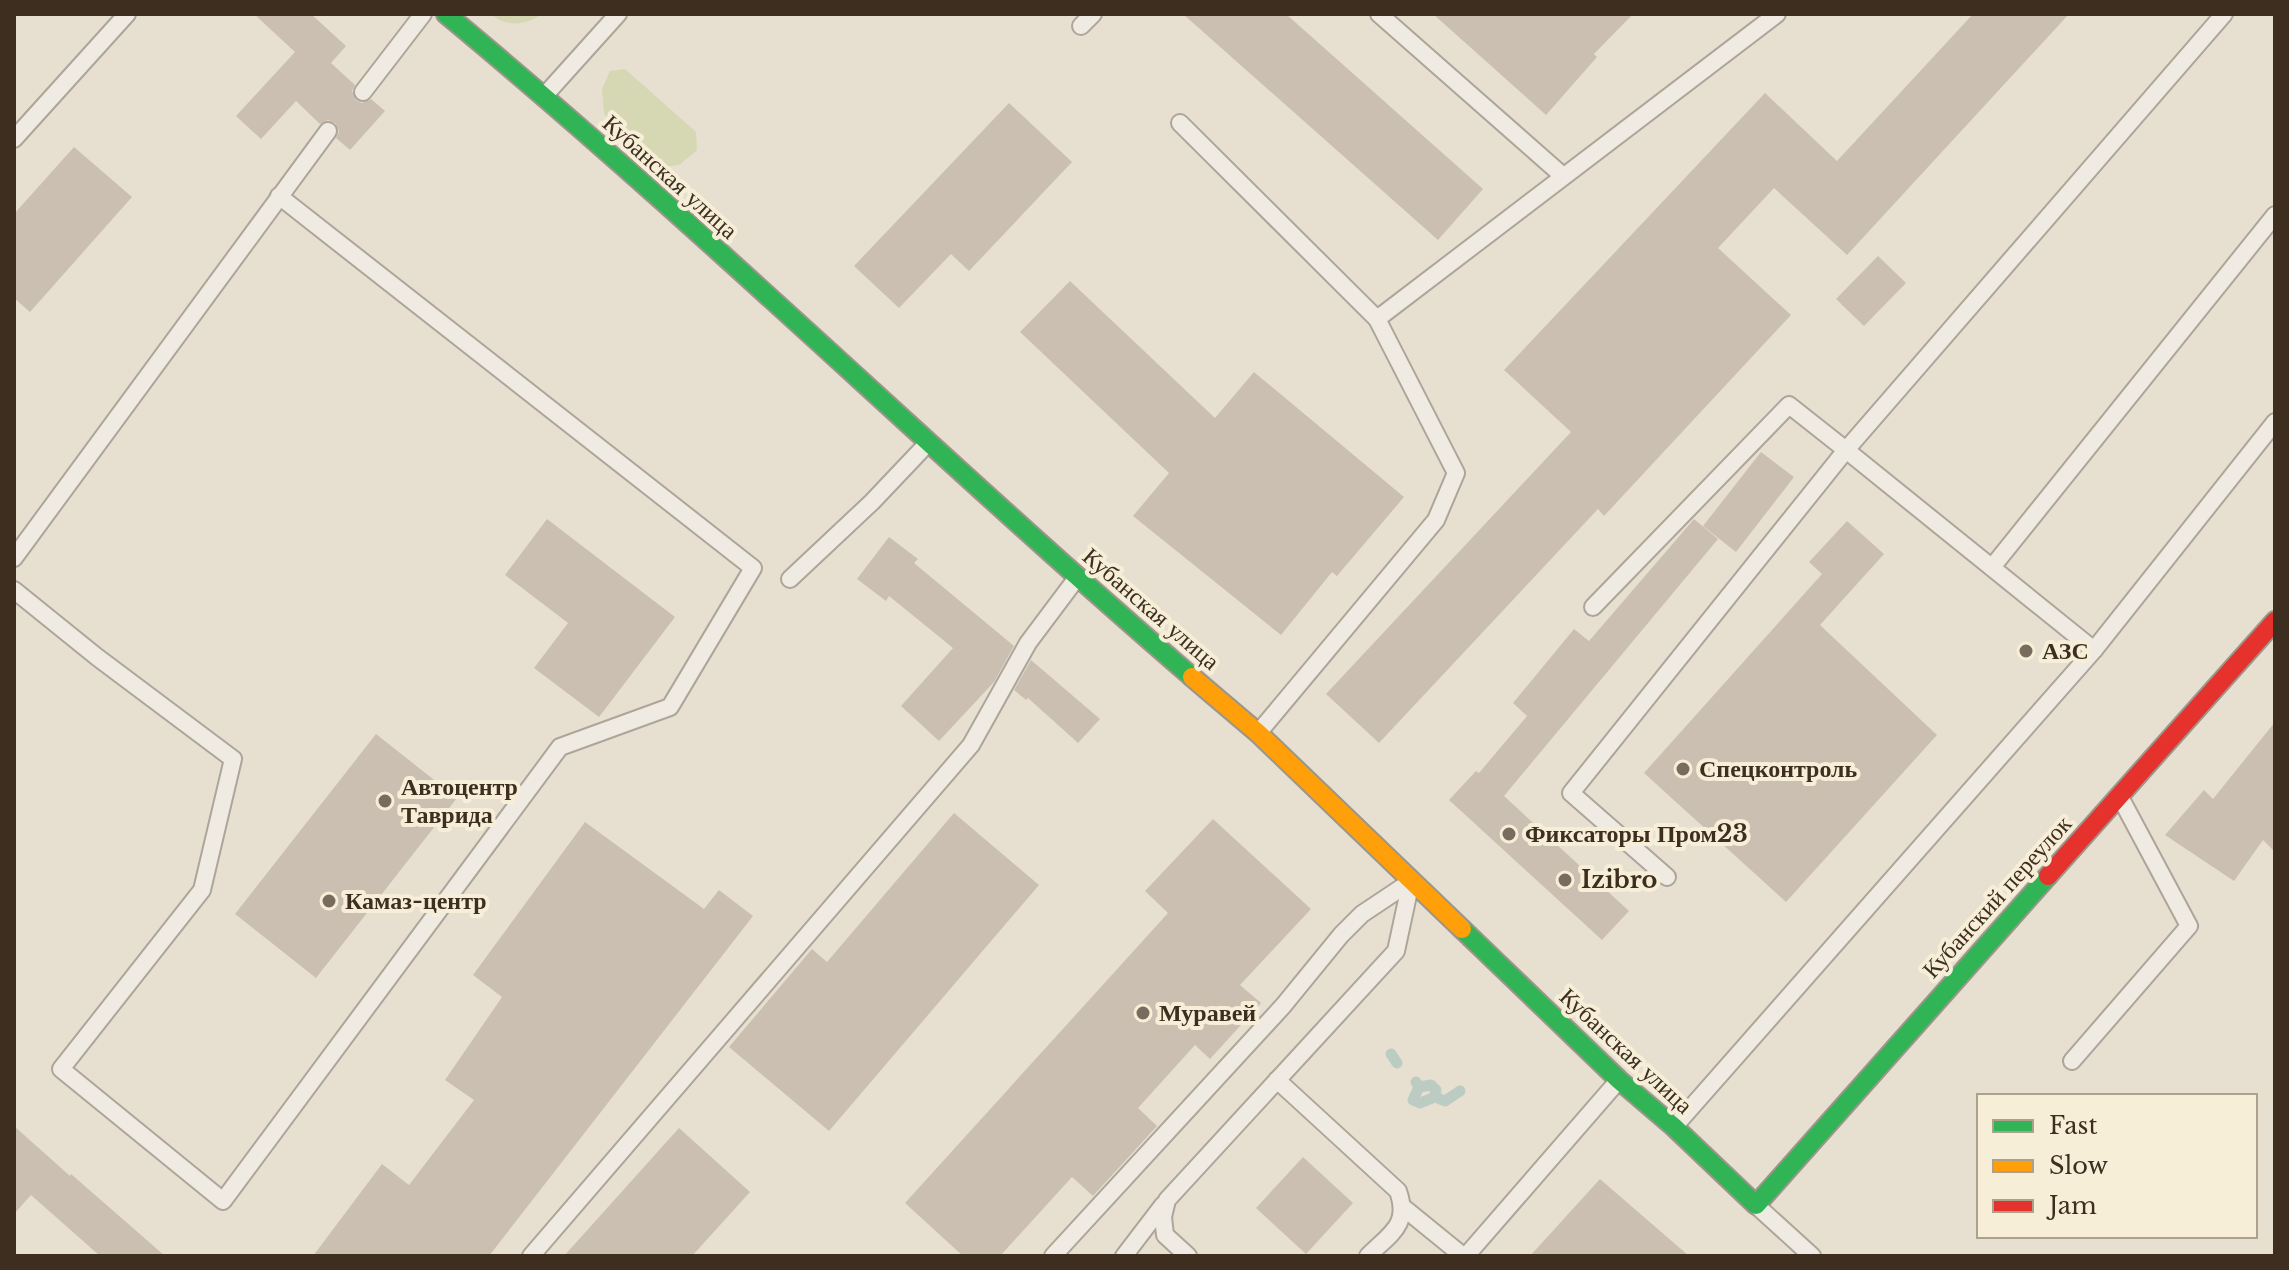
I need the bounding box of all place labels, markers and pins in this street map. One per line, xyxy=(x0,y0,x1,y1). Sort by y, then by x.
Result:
place label: АЗС xyxy=(2042,636,2089,665)
marker: АЗС xyxy=(2017,642,2035,660)
place label: Спецконтроль xyxy=(1699,754,1858,783)
marker: Спецконтроль xyxy=(1674,760,1692,778)
place label: Автоцентр Таврида xyxy=(401,772,518,829)
marker: Автоцентр Таврида xyxy=(376,792,394,810)
place label: Фиксаторы Пром23 xyxy=(1525,819,1748,848)
marker: Фиксаторы Пром23 xyxy=(1500,825,1518,843)
place label: Izibro xyxy=(1581,865,1657,894)
marker: Izibro xyxy=(1556,871,1574,889)
place label: Камаз-центр xyxy=(345,886,487,915)
marker: Камаз-центр xyxy=(320,892,338,910)
place label: Муравей xyxy=(1159,998,1256,1027)
marker: Муравей xyxy=(1134,1004,1152,1022)

